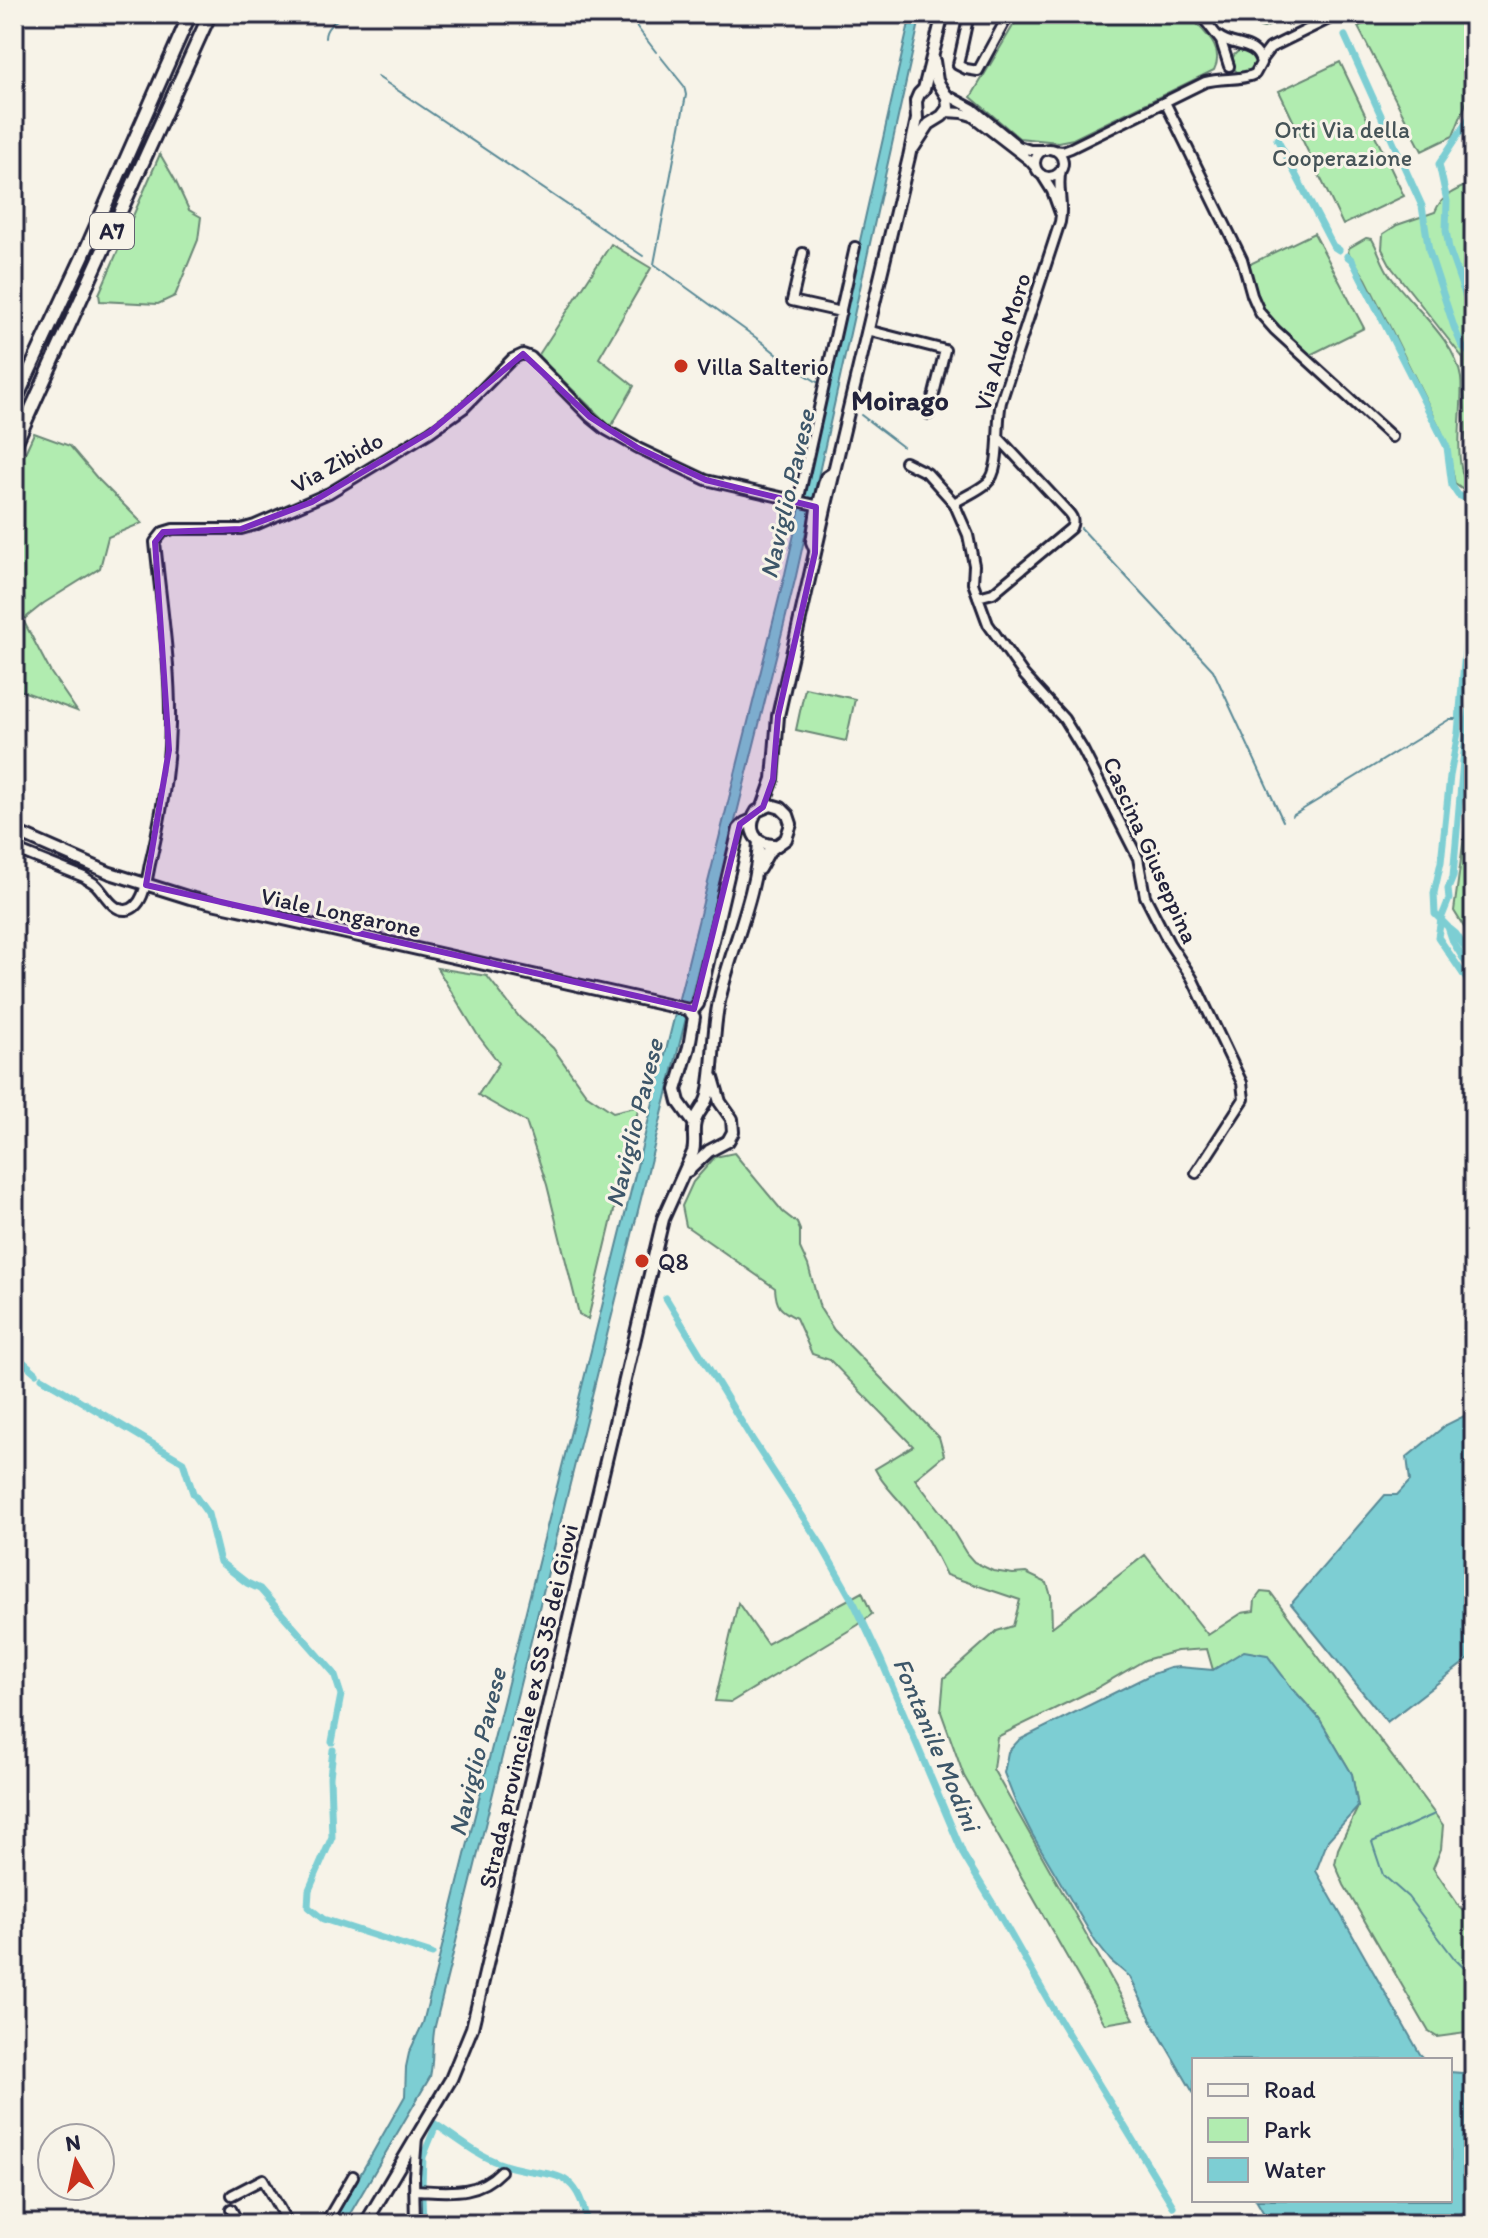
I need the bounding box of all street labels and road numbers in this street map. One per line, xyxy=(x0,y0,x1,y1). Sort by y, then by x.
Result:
road number: A7 xyxy=(90,213,134,249)
street label: Via Aldo Moro xyxy=(967,269,1037,415)
street label: Via Zibido xyxy=(286,425,388,499)
street label: Cascina Giuseppina xyxy=(1097,752,1205,948)
street label: Viale Longarone xyxy=(258,881,424,943)
street label: Strada provinciale ex SS 35 dei Giovi xyxy=(472,1521,584,1891)

